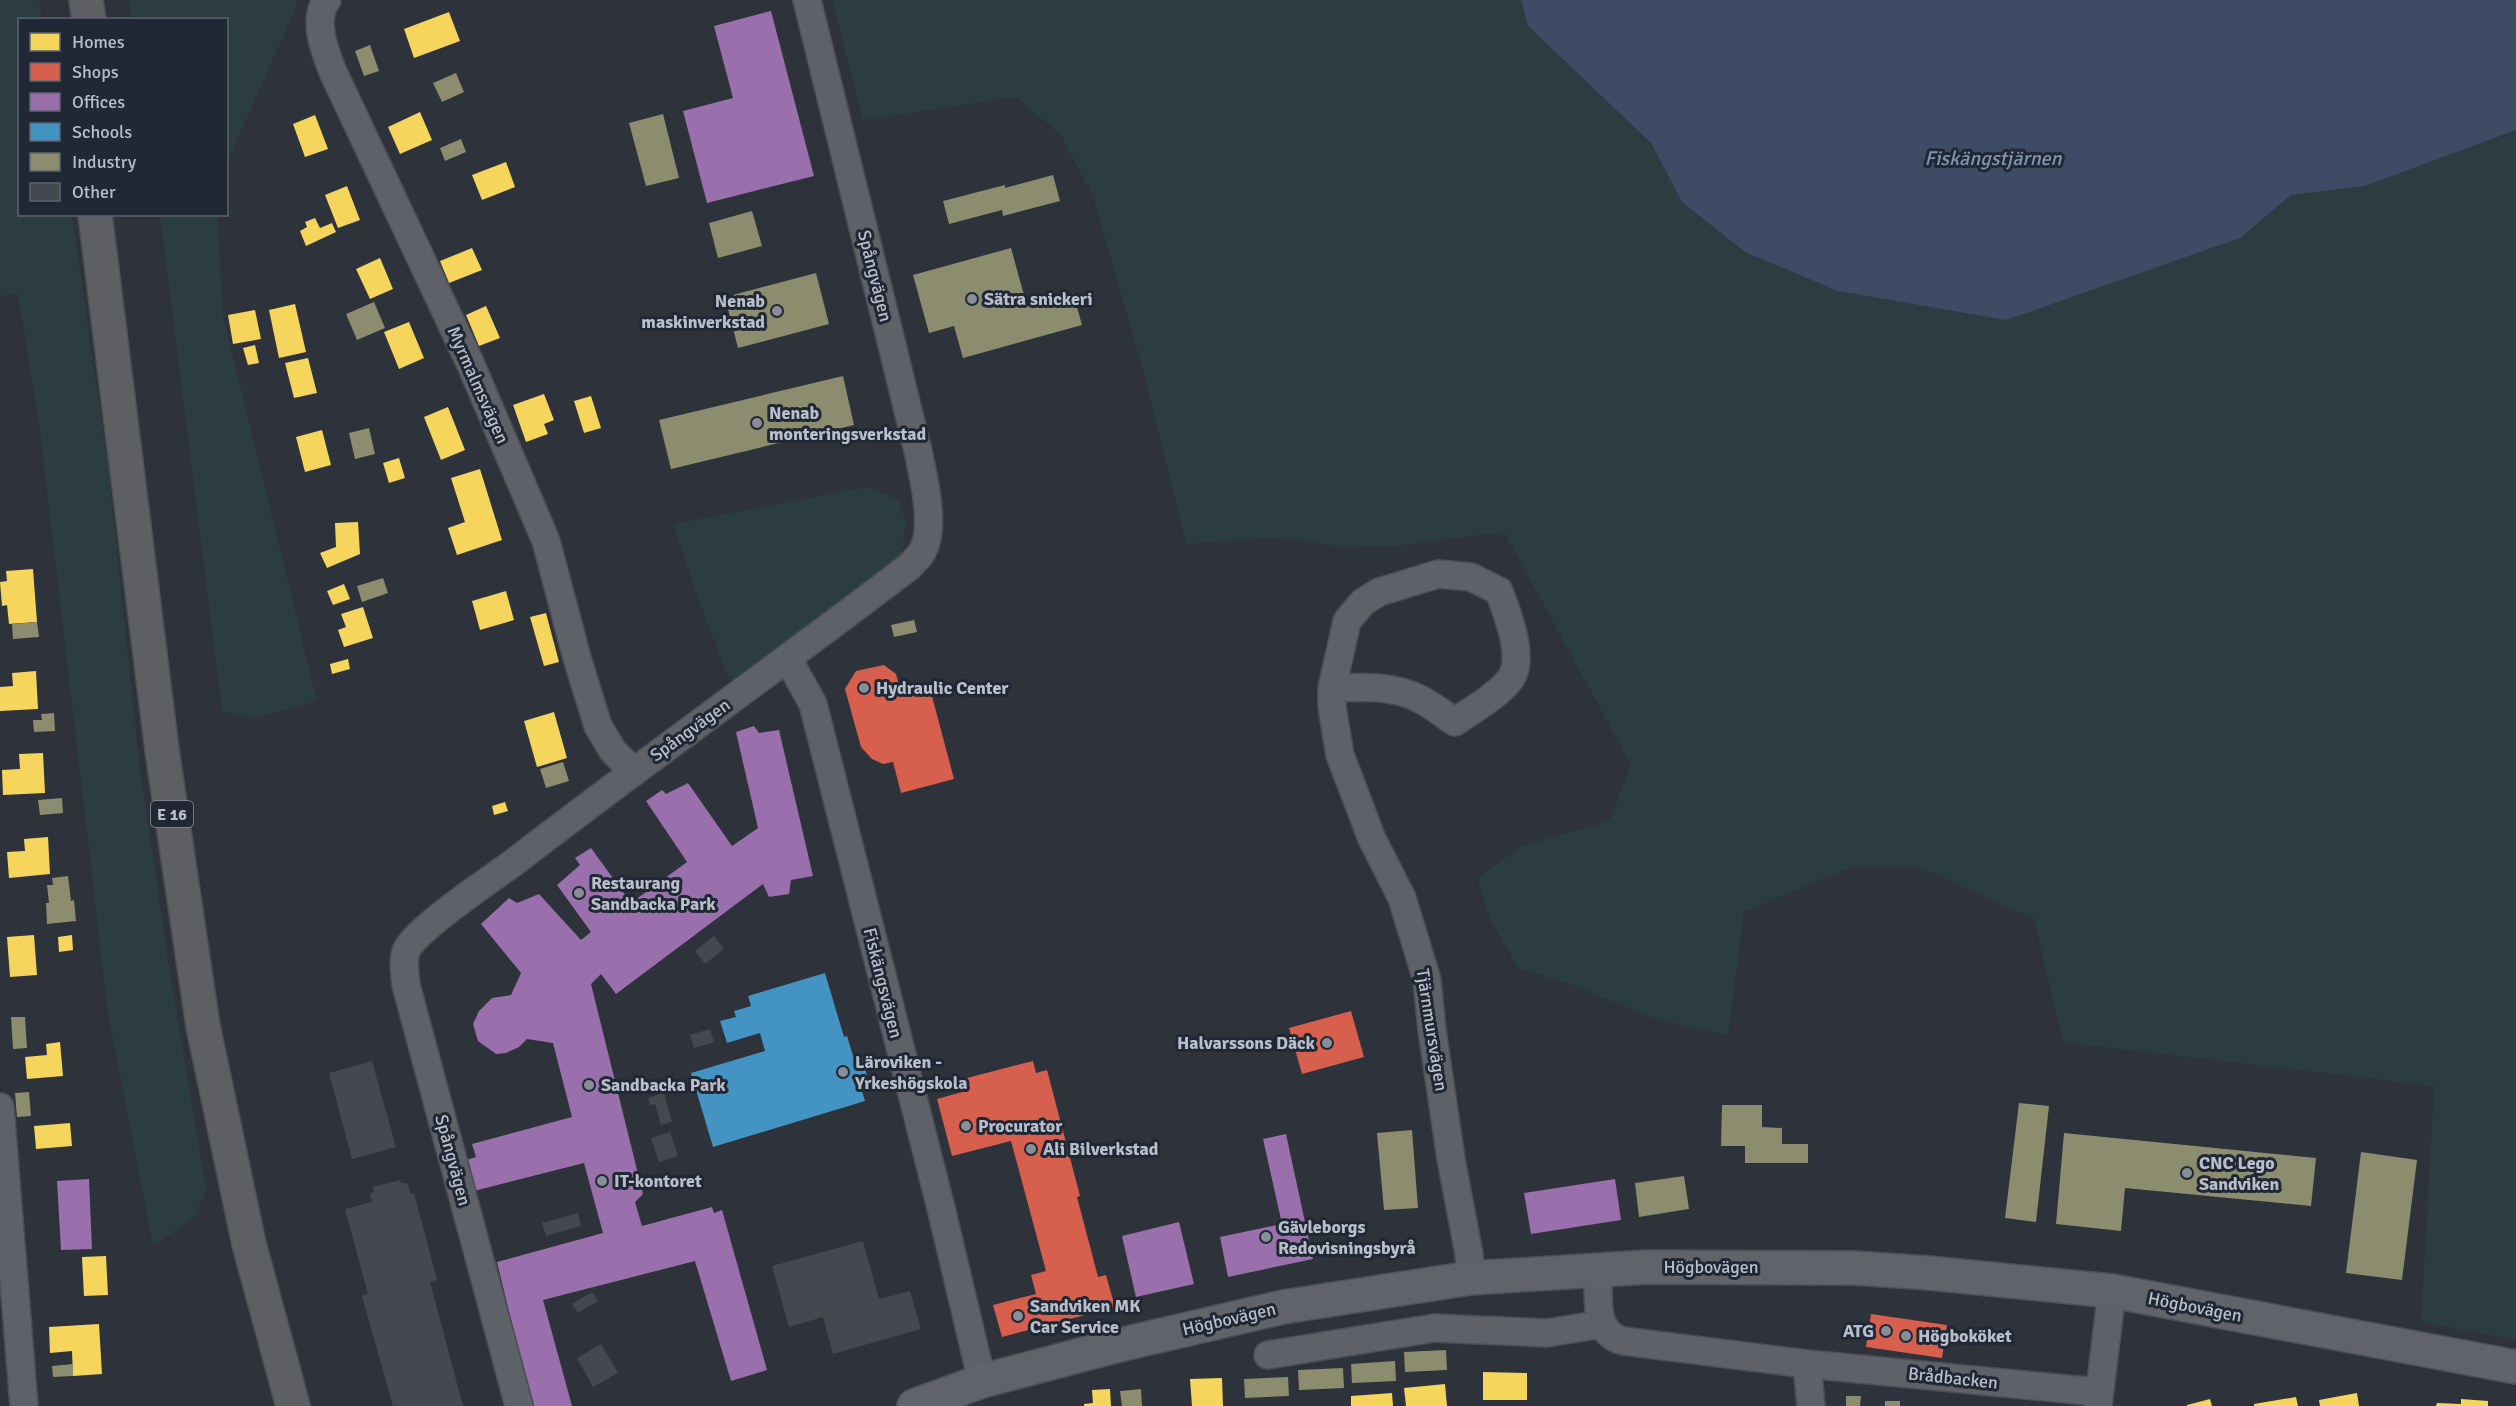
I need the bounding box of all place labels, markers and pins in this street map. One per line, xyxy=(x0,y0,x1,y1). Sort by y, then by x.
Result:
place label: Sätra snickeri xyxy=(984,288,1093,310)
place label: Nenab maskinverkstad xyxy=(641,290,765,333)
marker: Sätra snickeri xyxy=(965,292,979,306)
marker: Nenab maskinverkstad xyxy=(770,304,784,318)
place label: Nenab monteringsverkstad xyxy=(769,402,926,445)
marker: Nenab monteringsverkstad xyxy=(750,416,764,430)
place label: Hydraulic Center xyxy=(876,677,1009,699)
marker: Hydraulic Center xyxy=(857,681,871,695)
place label: Restaurang Sandbacka Park xyxy=(591,872,716,915)
marker: Restaurang Sandbacka Park xyxy=(572,886,586,900)
place label: Halvarssons Däck xyxy=(1177,1032,1316,1054)
marker: Halvarssons Däck xyxy=(1320,1036,1334,1050)
place label: Läroviken - Yrkeshögskola xyxy=(854,1051,968,1094)
marker: Läroviken - Yrkeshögskola xyxy=(836,1065,850,1079)
place label: Sandbacka Park xyxy=(601,1074,726,1096)
marker: Sandbacka Park xyxy=(582,1078,596,1092)
place label: Procurator xyxy=(978,1115,1063,1137)
marker: Procurator xyxy=(959,1119,973,1133)
place label: Ali Bilverkstad xyxy=(1043,1138,1159,1160)
marker: Ali Bilverkstad xyxy=(1024,1142,1038,1156)
place label: CNC Lego Sandviken xyxy=(2199,1152,2279,1195)
marker: CNC Lego Sandviken xyxy=(2180,1166,2194,1180)
place label: IT-kontoret xyxy=(614,1170,702,1192)
marker: IT-kontoret xyxy=(595,1174,609,1188)
place label: Gävleborgs Redovisningsbyrå xyxy=(1278,1216,1416,1259)
marker: Gävleborgs Redovisningsbyrå xyxy=(1259,1230,1273,1244)
place label: Sandviken MK Car Service xyxy=(1030,1295,1141,1338)
marker: Sandviken MK Car Service xyxy=(1011,1309,1025,1323)
place label: ATG xyxy=(1843,1320,1874,1342)
marker: ATG xyxy=(1879,1324,1893,1338)
place label: Högboköket xyxy=(1918,1325,2012,1347)
marker: Högboköket xyxy=(1899,1329,1913,1343)

